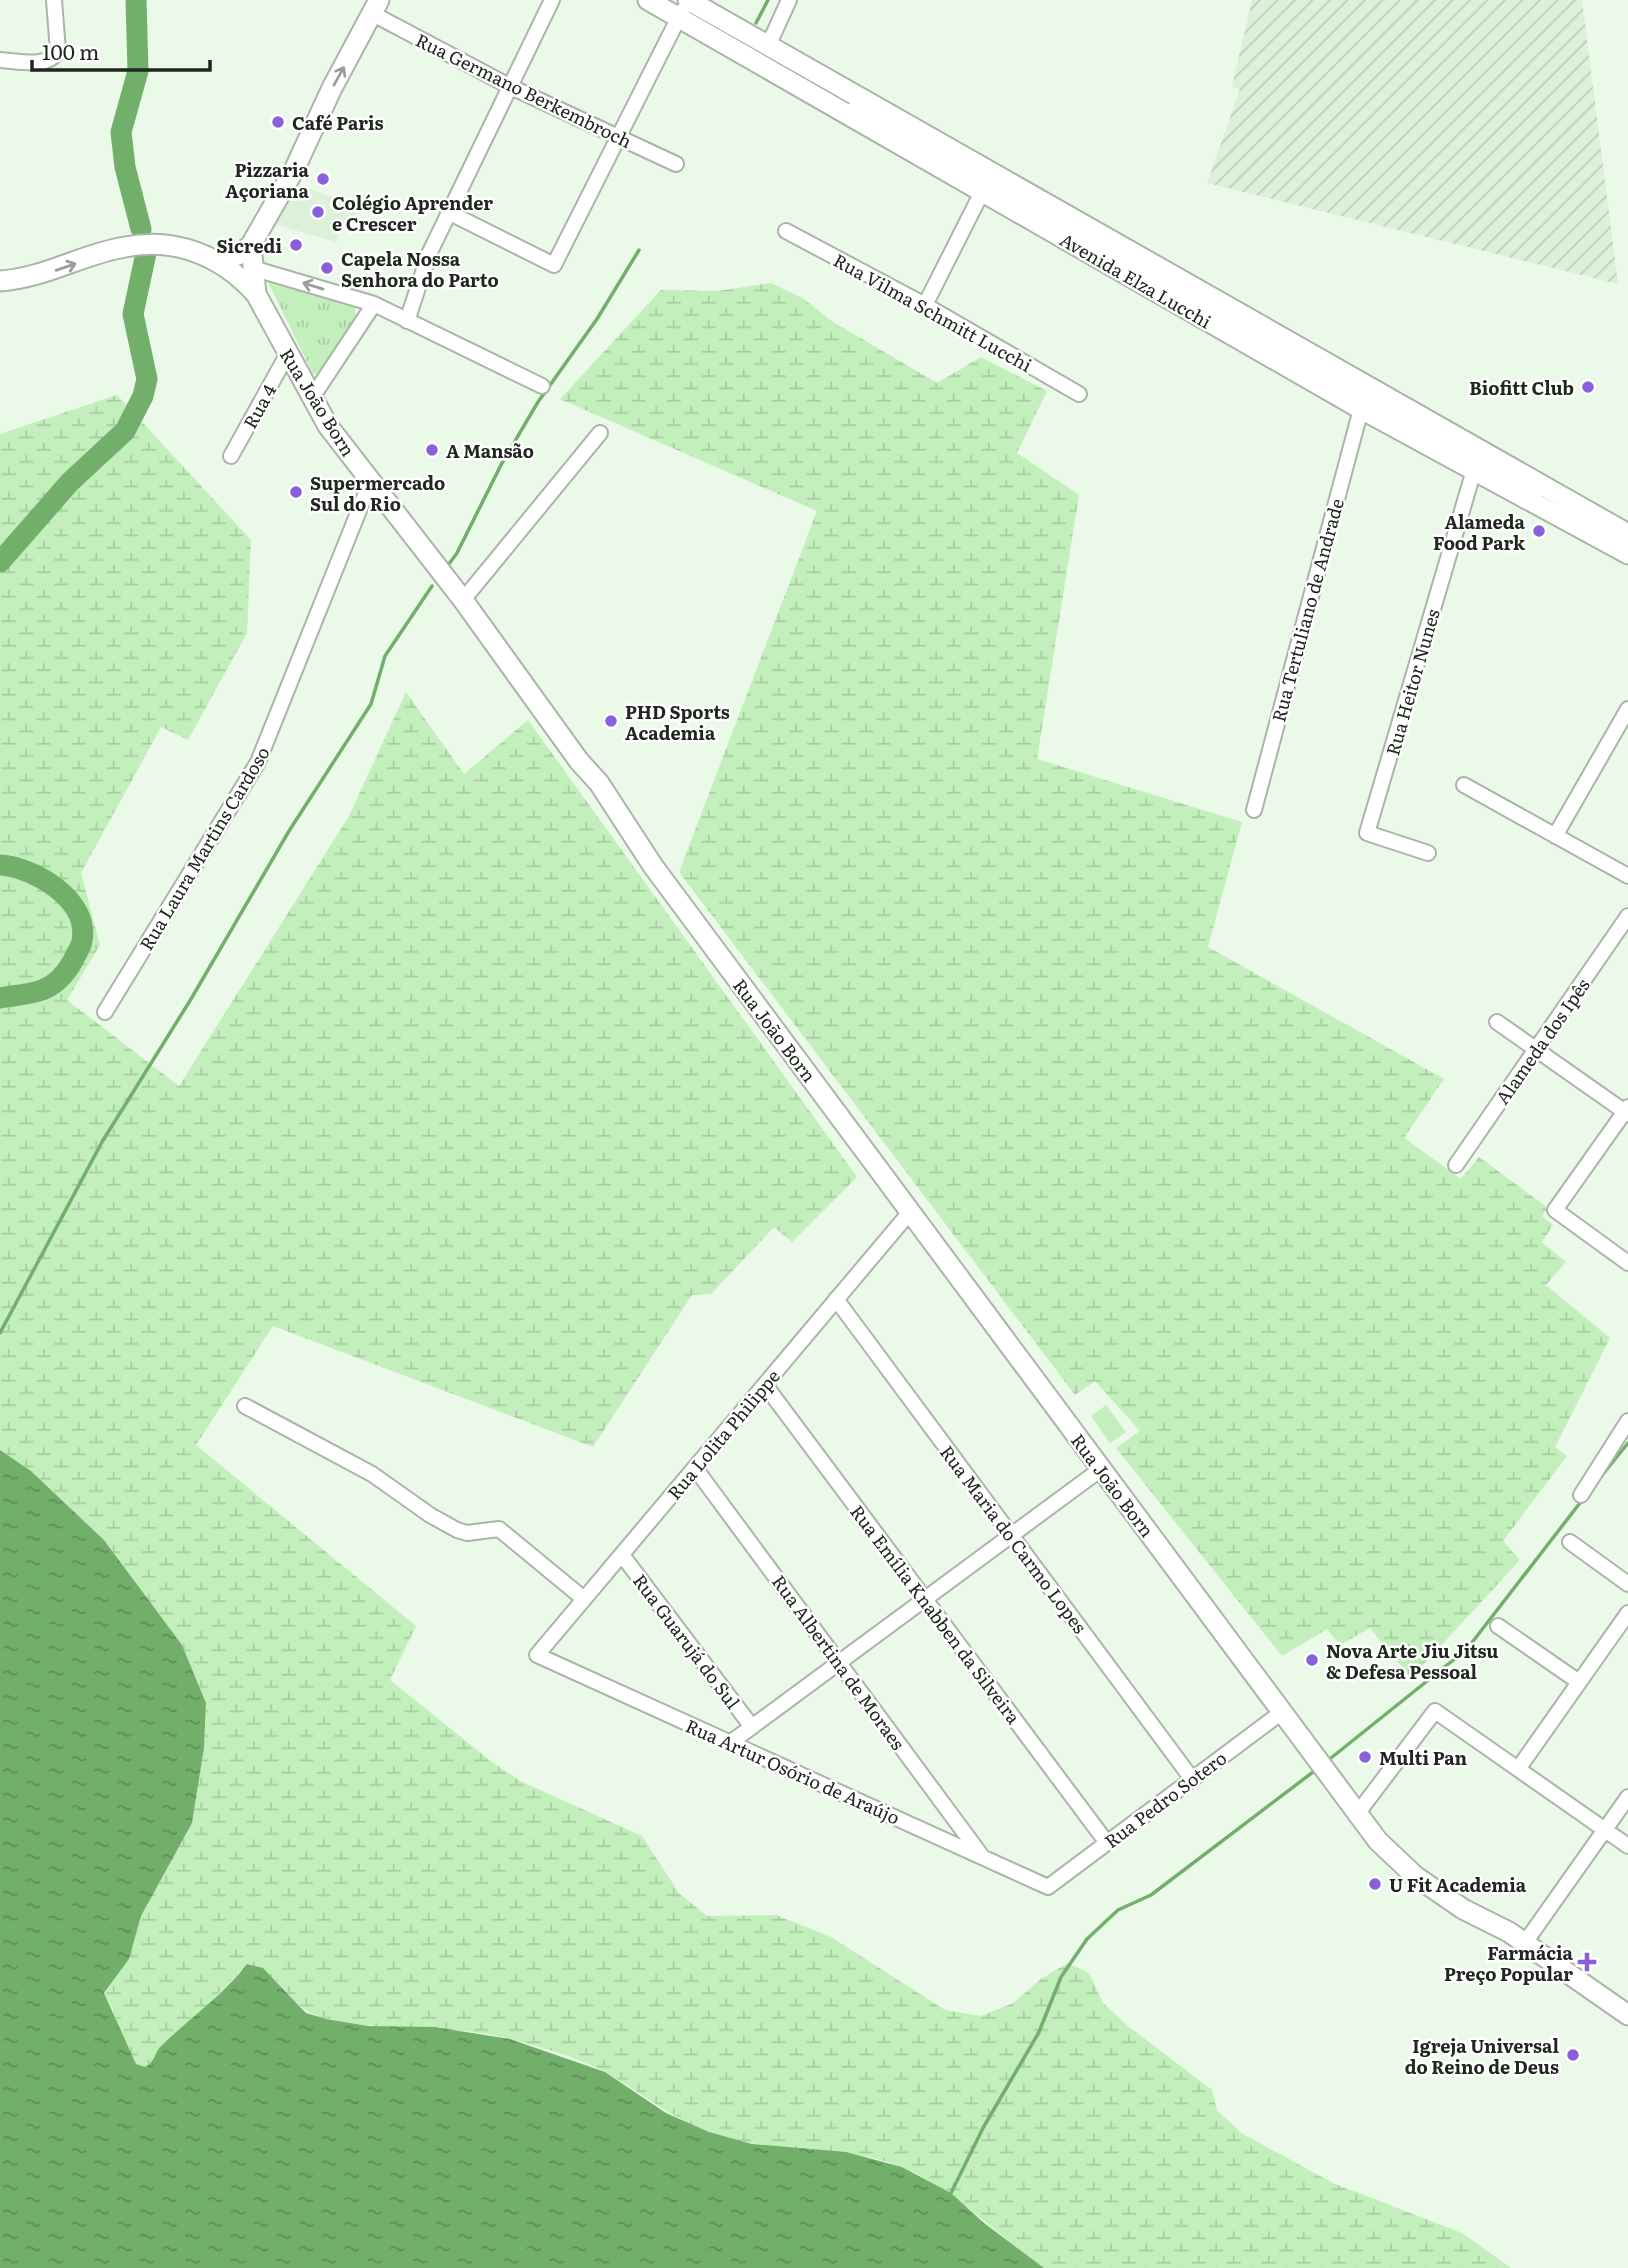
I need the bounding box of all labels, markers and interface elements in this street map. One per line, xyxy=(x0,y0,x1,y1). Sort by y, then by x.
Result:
street label: Rua Germano Berkembroch xyxy=(411,26,637,154)
scale bar xyxy=(32,28,210,72)
text: 100 m xyxy=(42,35,99,66)
one-way arrow xyxy=(332,66,346,86)
place label: Café Paris xyxy=(292,109,384,136)
marker: Café Paris xyxy=(270,114,286,130)
place label: Pizzaria Açoriana xyxy=(225,156,310,204)
marker: Pizzaria Açoriana xyxy=(315,171,331,187)
place label: Colégio Aprender e Crescer xyxy=(332,189,493,237)
marker: Colégio Aprender e Crescer xyxy=(310,204,326,220)
street label: Avenida Elza Lucchi xyxy=(1055,226,1217,334)
place label: Sicredi xyxy=(217,232,282,259)
marker: Sicredi xyxy=(288,237,304,253)
place label: Capela Nossa Senhora do Parto xyxy=(341,245,499,293)
street label: Rua Vilma Schmitt Lucchi xyxy=(829,246,1037,378)
one-way arrow xyxy=(55,260,77,272)
marker: Capela Nossa Senhora do Parto xyxy=(319,260,335,276)
one-way arrow xyxy=(302,278,324,291)
street label: Rua João Born xyxy=(274,343,362,461)
place label: Biofitt Club xyxy=(1469,374,1574,401)
street label: Rua 4 xyxy=(236,379,282,433)
marker: Biofitt Club xyxy=(1580,379,1596,395)
place label: A Mansão xyxy=(446,437,534,464)
marker: A Mansão xyxy=(424,442,440,458)
place label: Supermercado Sul do Rio xyxy=(310,469,445,517)
marker: Supermercado Sul do Rio xyxy=(288,484,304,500)
street label: Rua Tertuliano de Andrade xyxy=(1264,495,1350,725)
place label: Alameda Food Park xyxy=(1433,508,1526,556)
marker: Alameda Food Park xyxy=(1531,523,1547,539)
street label: Rua Heitor Nunes xyxy=(1378,606,1446,758)
place label: PHD Sports Academia xyxy=(625,698,730,746)
marker: PHD Sports Academia xyxy=(603,713,619,729)
street label: Rua Laura Martins Cardoso xyxy=(132,741,276,955)
street label: Rua João Born xyxy=(727,973,823,1087)
street label: Alameda dos Ipês xyxy=(1488,973,1596,1109)
street label: Rua Lolita Philippe xyxy=(660,1363,786,1505)
street label: Rua João Born xyxy=(1065,1428,1161,1542)
street label: Rua Maria do Carmo Lopes xyxy=(934,1439,1094,1639)
street label: Rua Emília Knabben da Silveira xyxy=(845,1499,1028,1729)
street label: Rua Guarujá do Sul xyxy=(627,1568,747,1714)
street label: Rua Albertina de Moraes xyxy=(766,1569,912,1755)
place label: Nova Arte Jiu Jitsu & Defesa Pessoal xyxy=(1326,1637,1498,1685)
marker: Nova Arte Jiu Jitsu & Defesa Pessoal xyxy=(1304,1652,1320,1668)
street label: Rua Artur Osório de Araújo xyxy=(682,1712,904,1830)
street label: Rua Pedro Sotero xyxy=(1098,1744,1232,1854)
place label: Multi Pan xyxy=(1379,1744,1468,1771)
marker: Multi Pan xyxy=(1357,1749,1373,1765)
place label: U Fit Academia xyxy=(1389,1871,1527,1898)
marker: U Fit Academia xyxy=(1367,1876,1383,1892)
place label: Farmácia Preço Popular xyxy=(1444,1939,1574,1987)
marker: Farmácia Preço Popular xyxy=(1579,1954,1595,1970)
place label: Igreja Universal do Reino de Deus xyxy=(1405,2032,1559,2080)
marker: Igreja Universal do Reino de Deus xyxy=(1565,2047,1581,2063)

